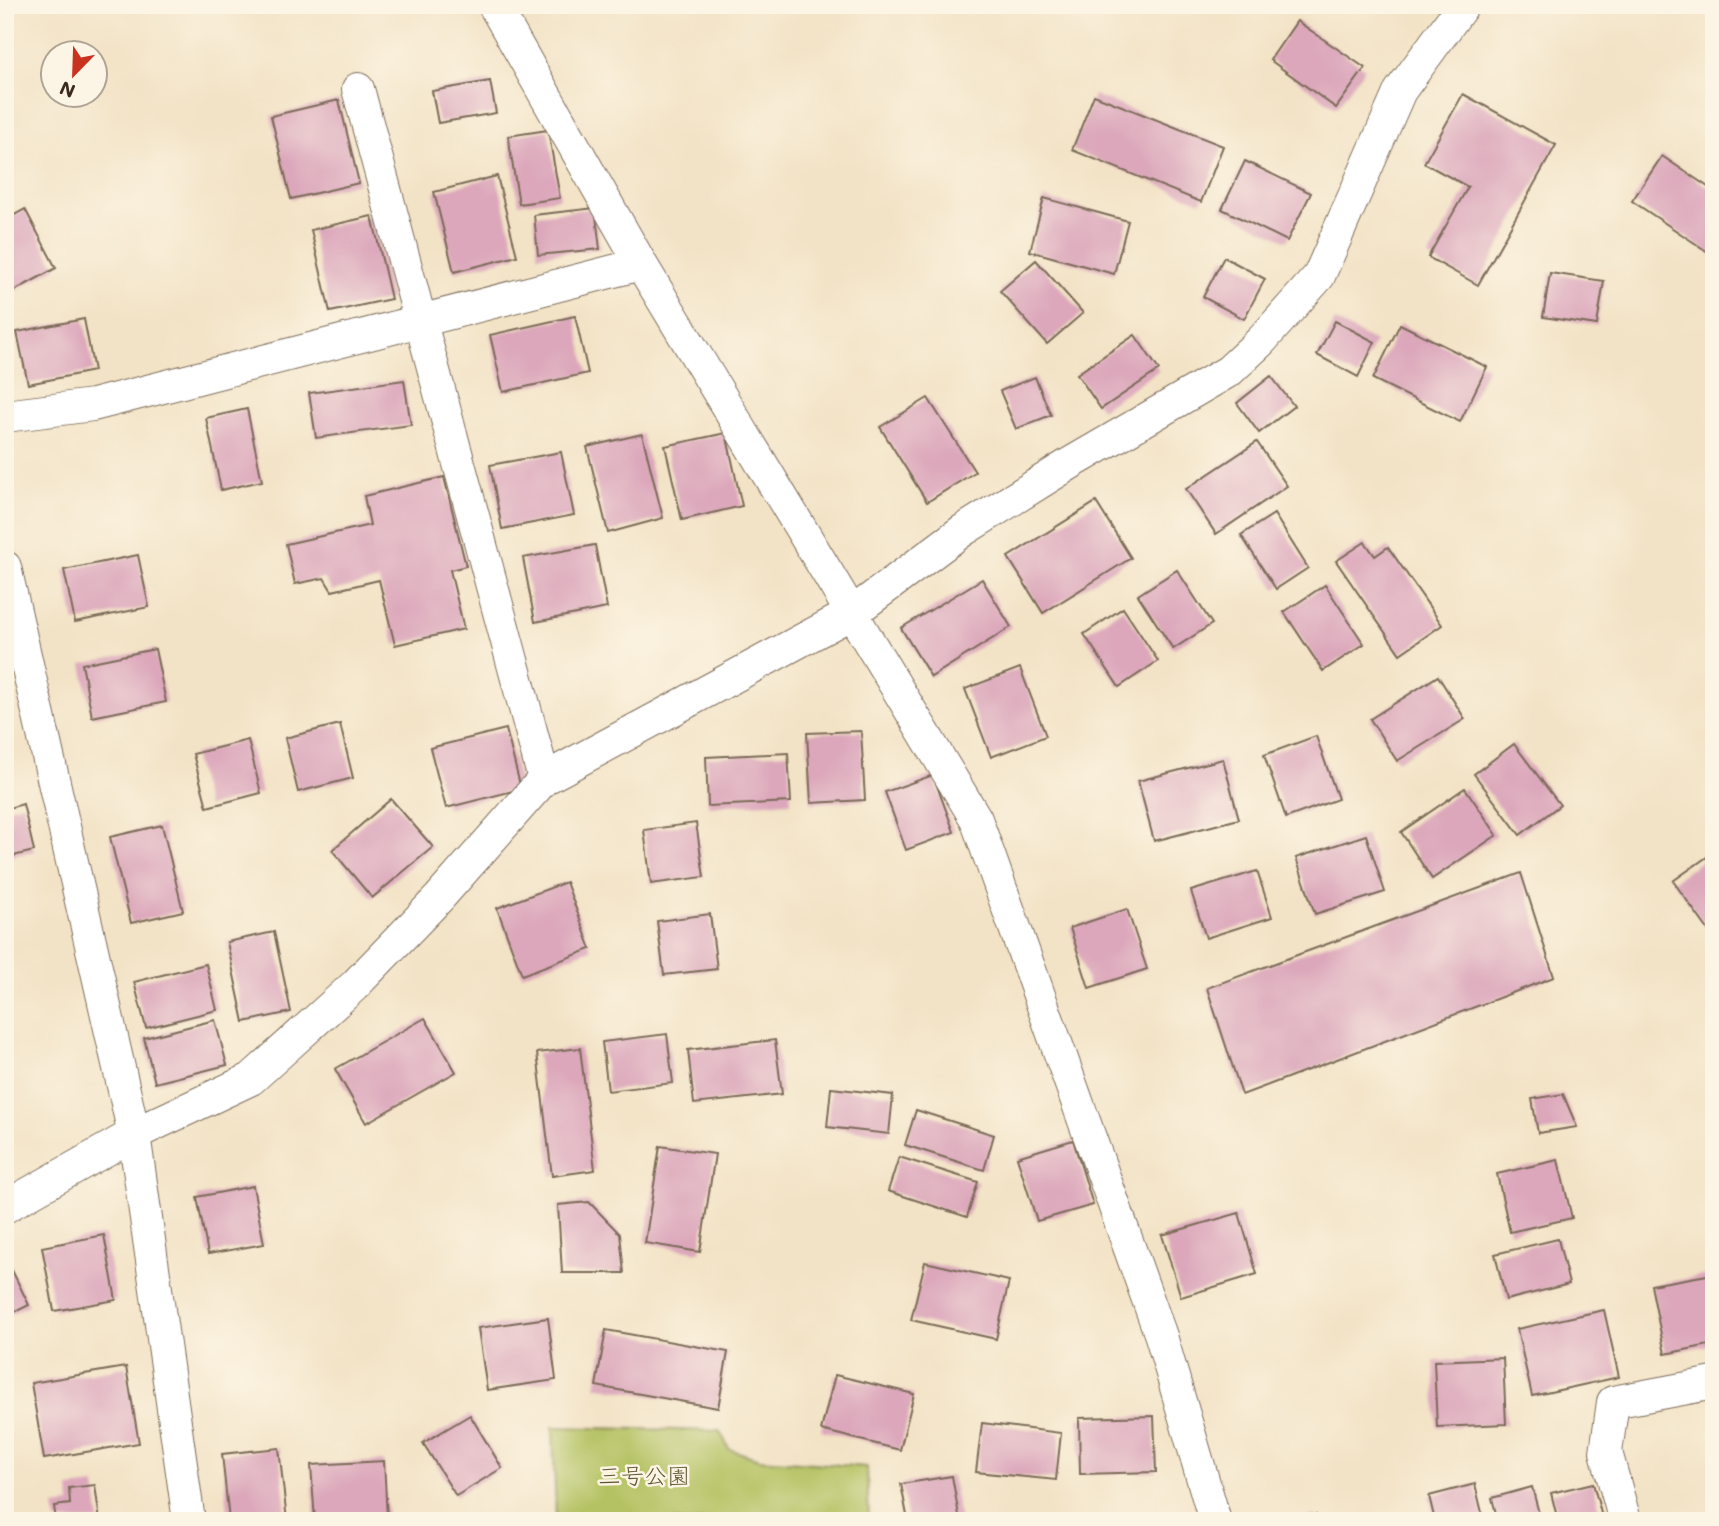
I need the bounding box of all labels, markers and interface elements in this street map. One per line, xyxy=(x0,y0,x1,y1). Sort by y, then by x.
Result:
north arrow xyxy=(38,38,108,108)
text: N xyxy=(56,76,79,104)
park label: 三号公園 xyxy=(598,1460,690,1490)

